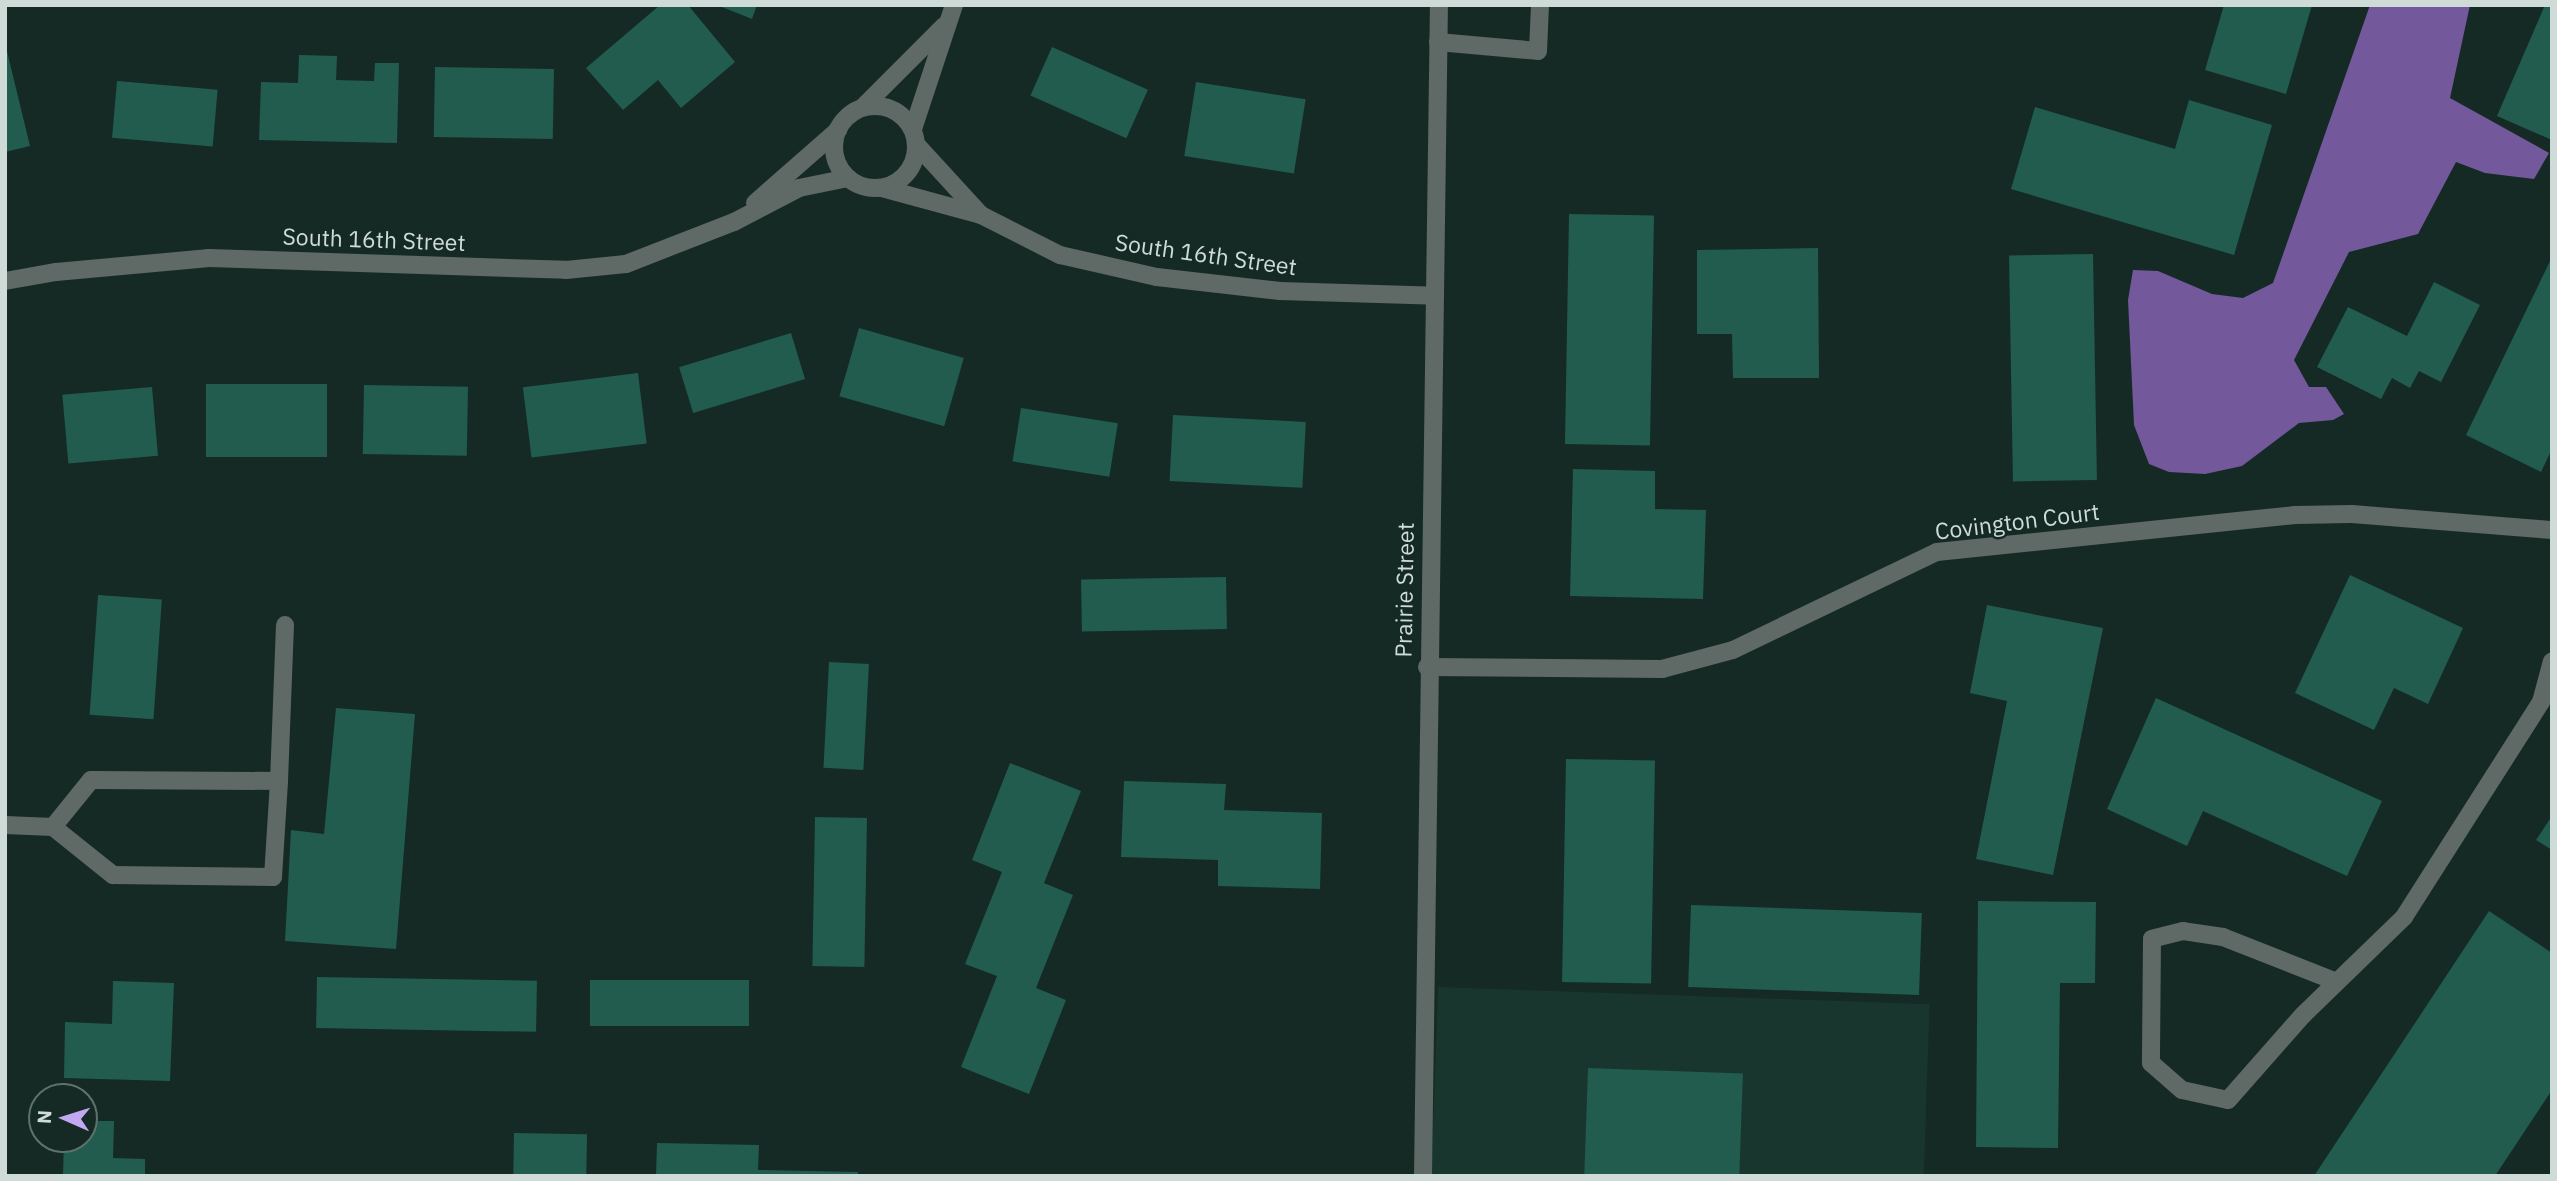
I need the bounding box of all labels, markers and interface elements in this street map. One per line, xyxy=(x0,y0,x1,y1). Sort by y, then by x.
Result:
street label: South 16th Street xyxy=(282,222,466,256)
street label: South 16th Street xyxy=(1113,228,1299,280)
street label: Covington Court xyxy=(1933,497,2101,545)
street label: Prairie Street xyxy=(1389,522,1419,658)
north arrow xyxy=(28,1083,98,1153)
text: N xyxy=(32,1110,56,1125)

